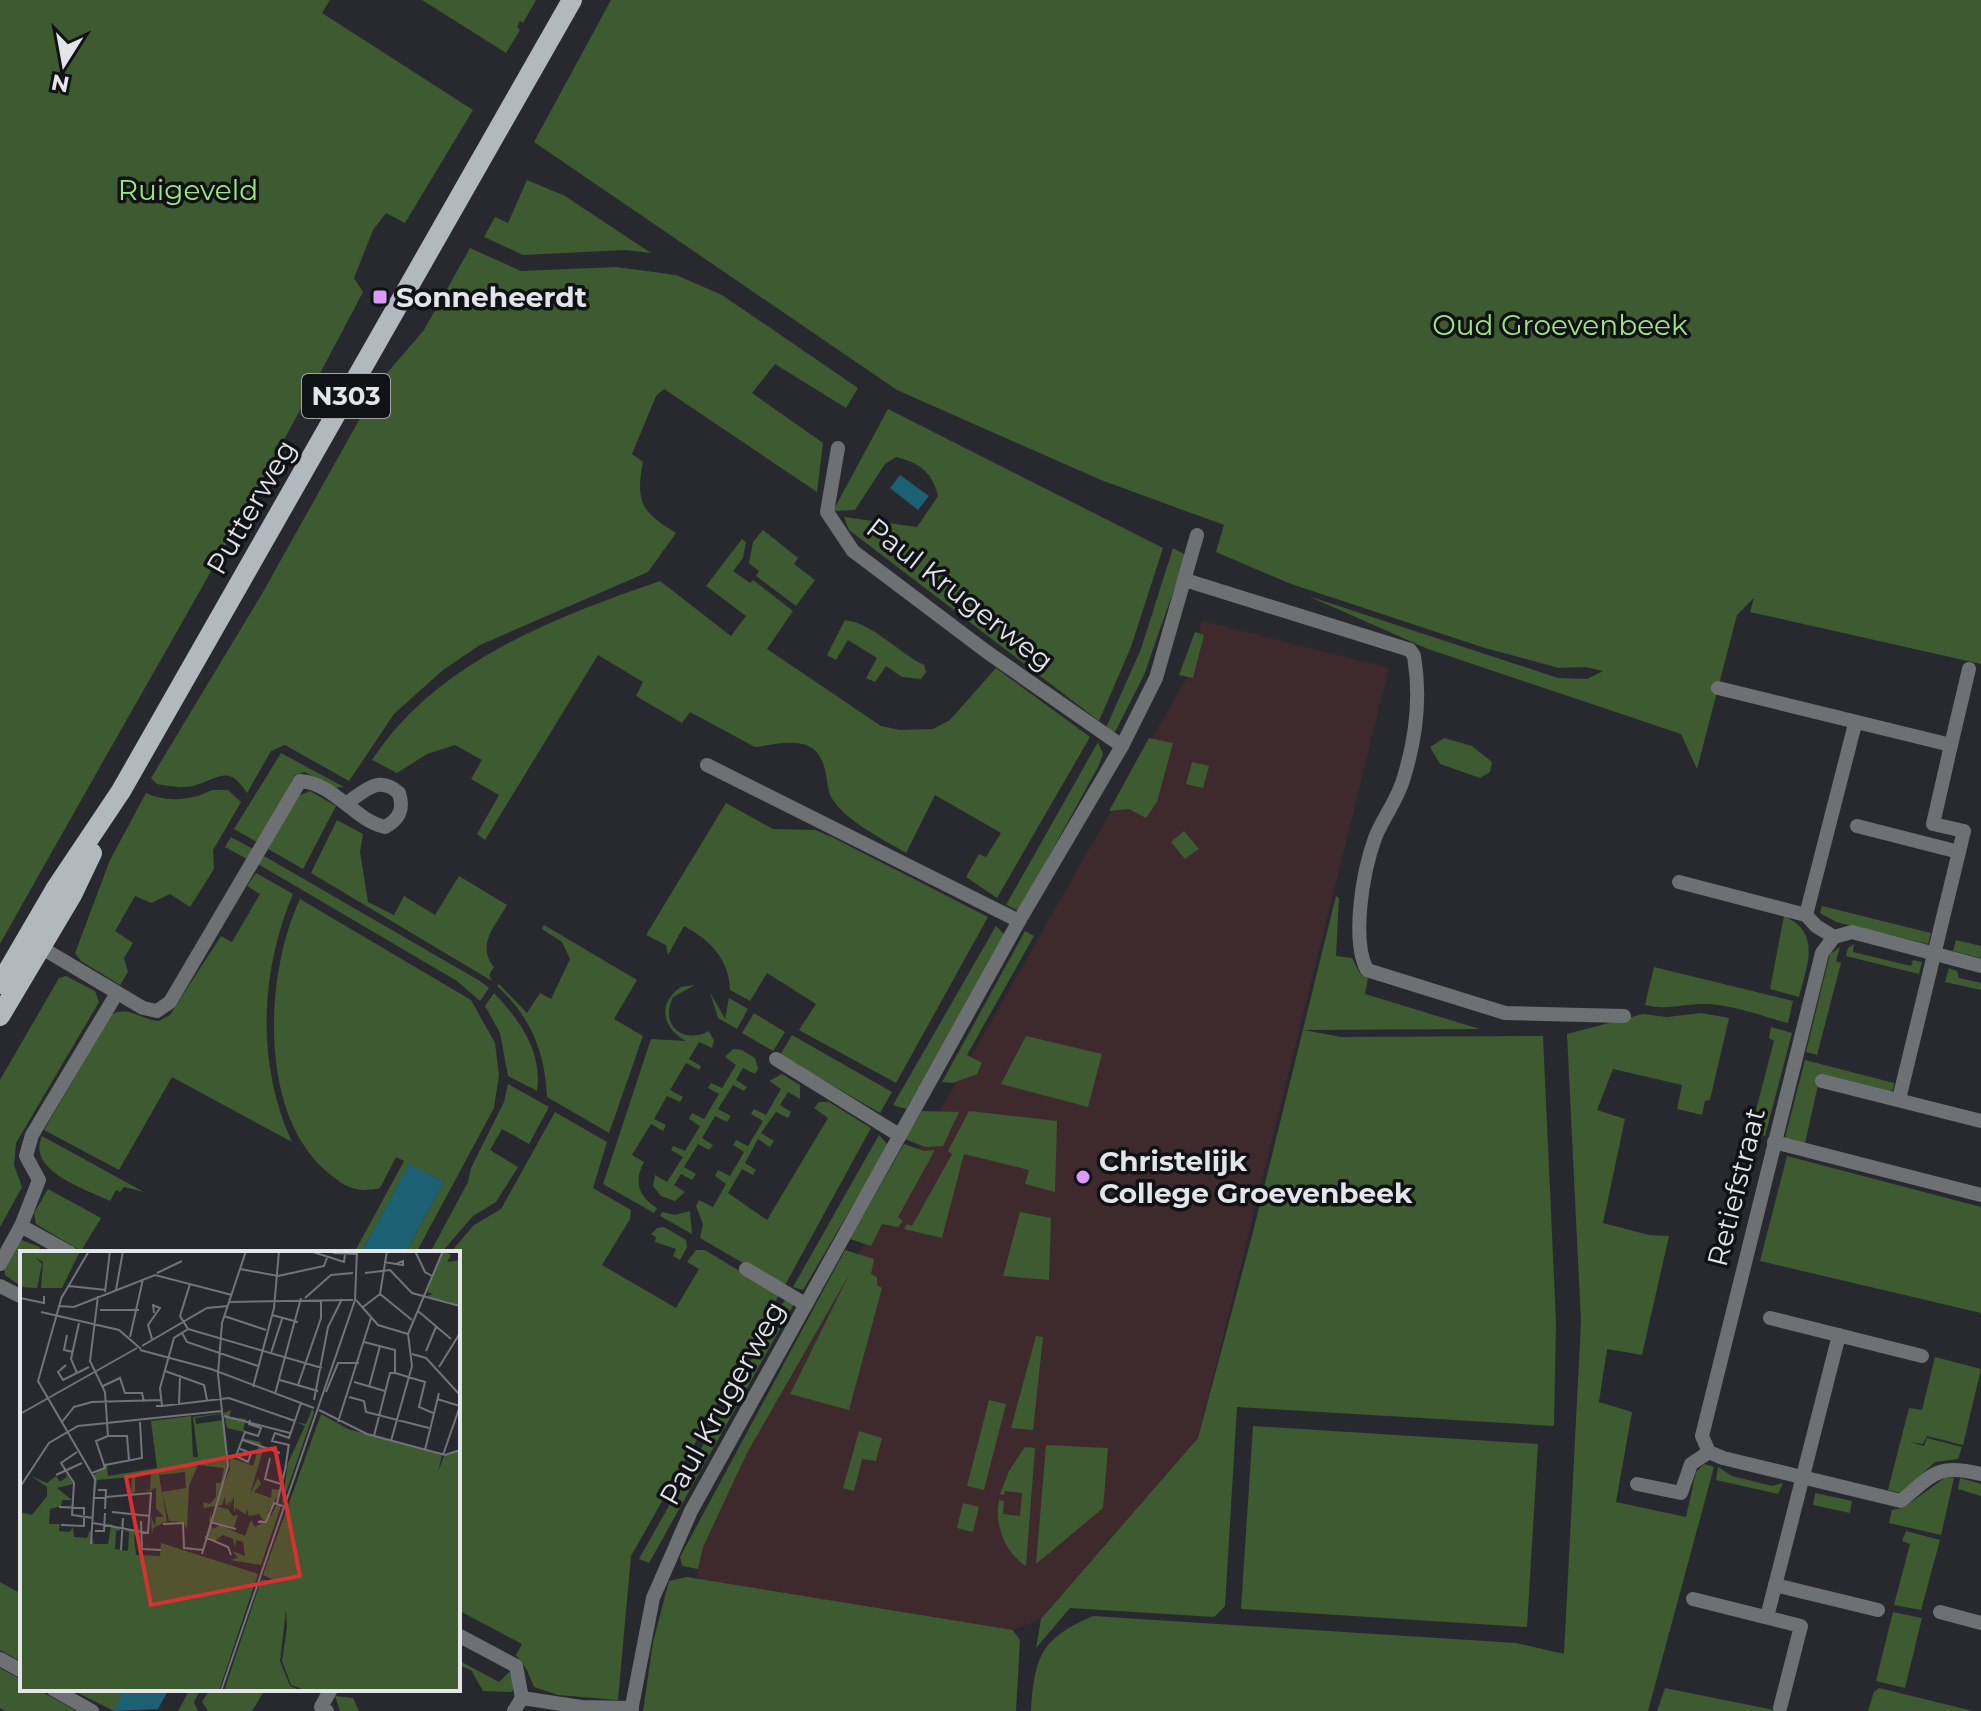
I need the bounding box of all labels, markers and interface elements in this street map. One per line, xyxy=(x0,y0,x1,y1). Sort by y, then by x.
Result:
north arrow xyxy=(24,24,104,104)
text: N xyxy=(49,68,72,98)
park label: Ruigeveld xyxy=(118,173,258,207)
place label: Sonneheerdt xyxy=(396,280,587,314)
marker: Sonneheerdt xyxy=(371,288,389,306)
park label: Oud Groevenbeek xyxy=(1432,308,1688,342)
road number: N303 xyxy=(302,374,390,418)
street label: Putterweg xyxy=(199,434,303,580)
street label: Paul Krugerweg xyxy=(860,511,1060,677)
street label: Retiefstraat xyxy=(1700,1104,1772,1270)
place label: Christelijk College Groevenbeek xyxy=(1099,1144,1413,1210)
marker: Christelijk College Groevenbeek xyxy=(1074,1168,1092,1186)
inset map xyxy=(20,1251,460,1691)
street label: Paul Krugerweg xyxy=(652,1295,792,1511)

